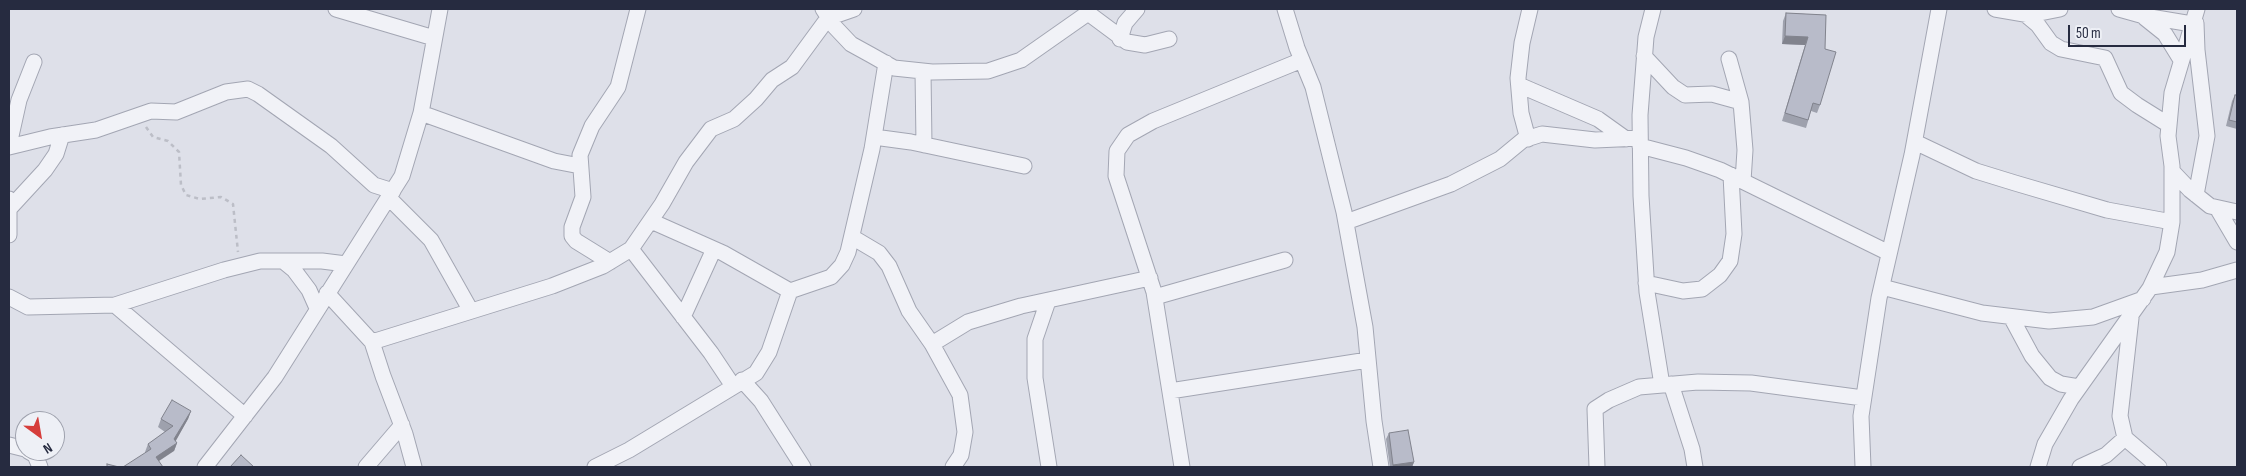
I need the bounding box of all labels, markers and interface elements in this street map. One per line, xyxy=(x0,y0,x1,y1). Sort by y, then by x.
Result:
scale bar xyxy=(2071,15,2188,47)
text: 50 m xyxy=(2076,24,2101,43)
north arrow xyxy=(15,411,65,461)
text: N xyxy=(40,439,55,457)

